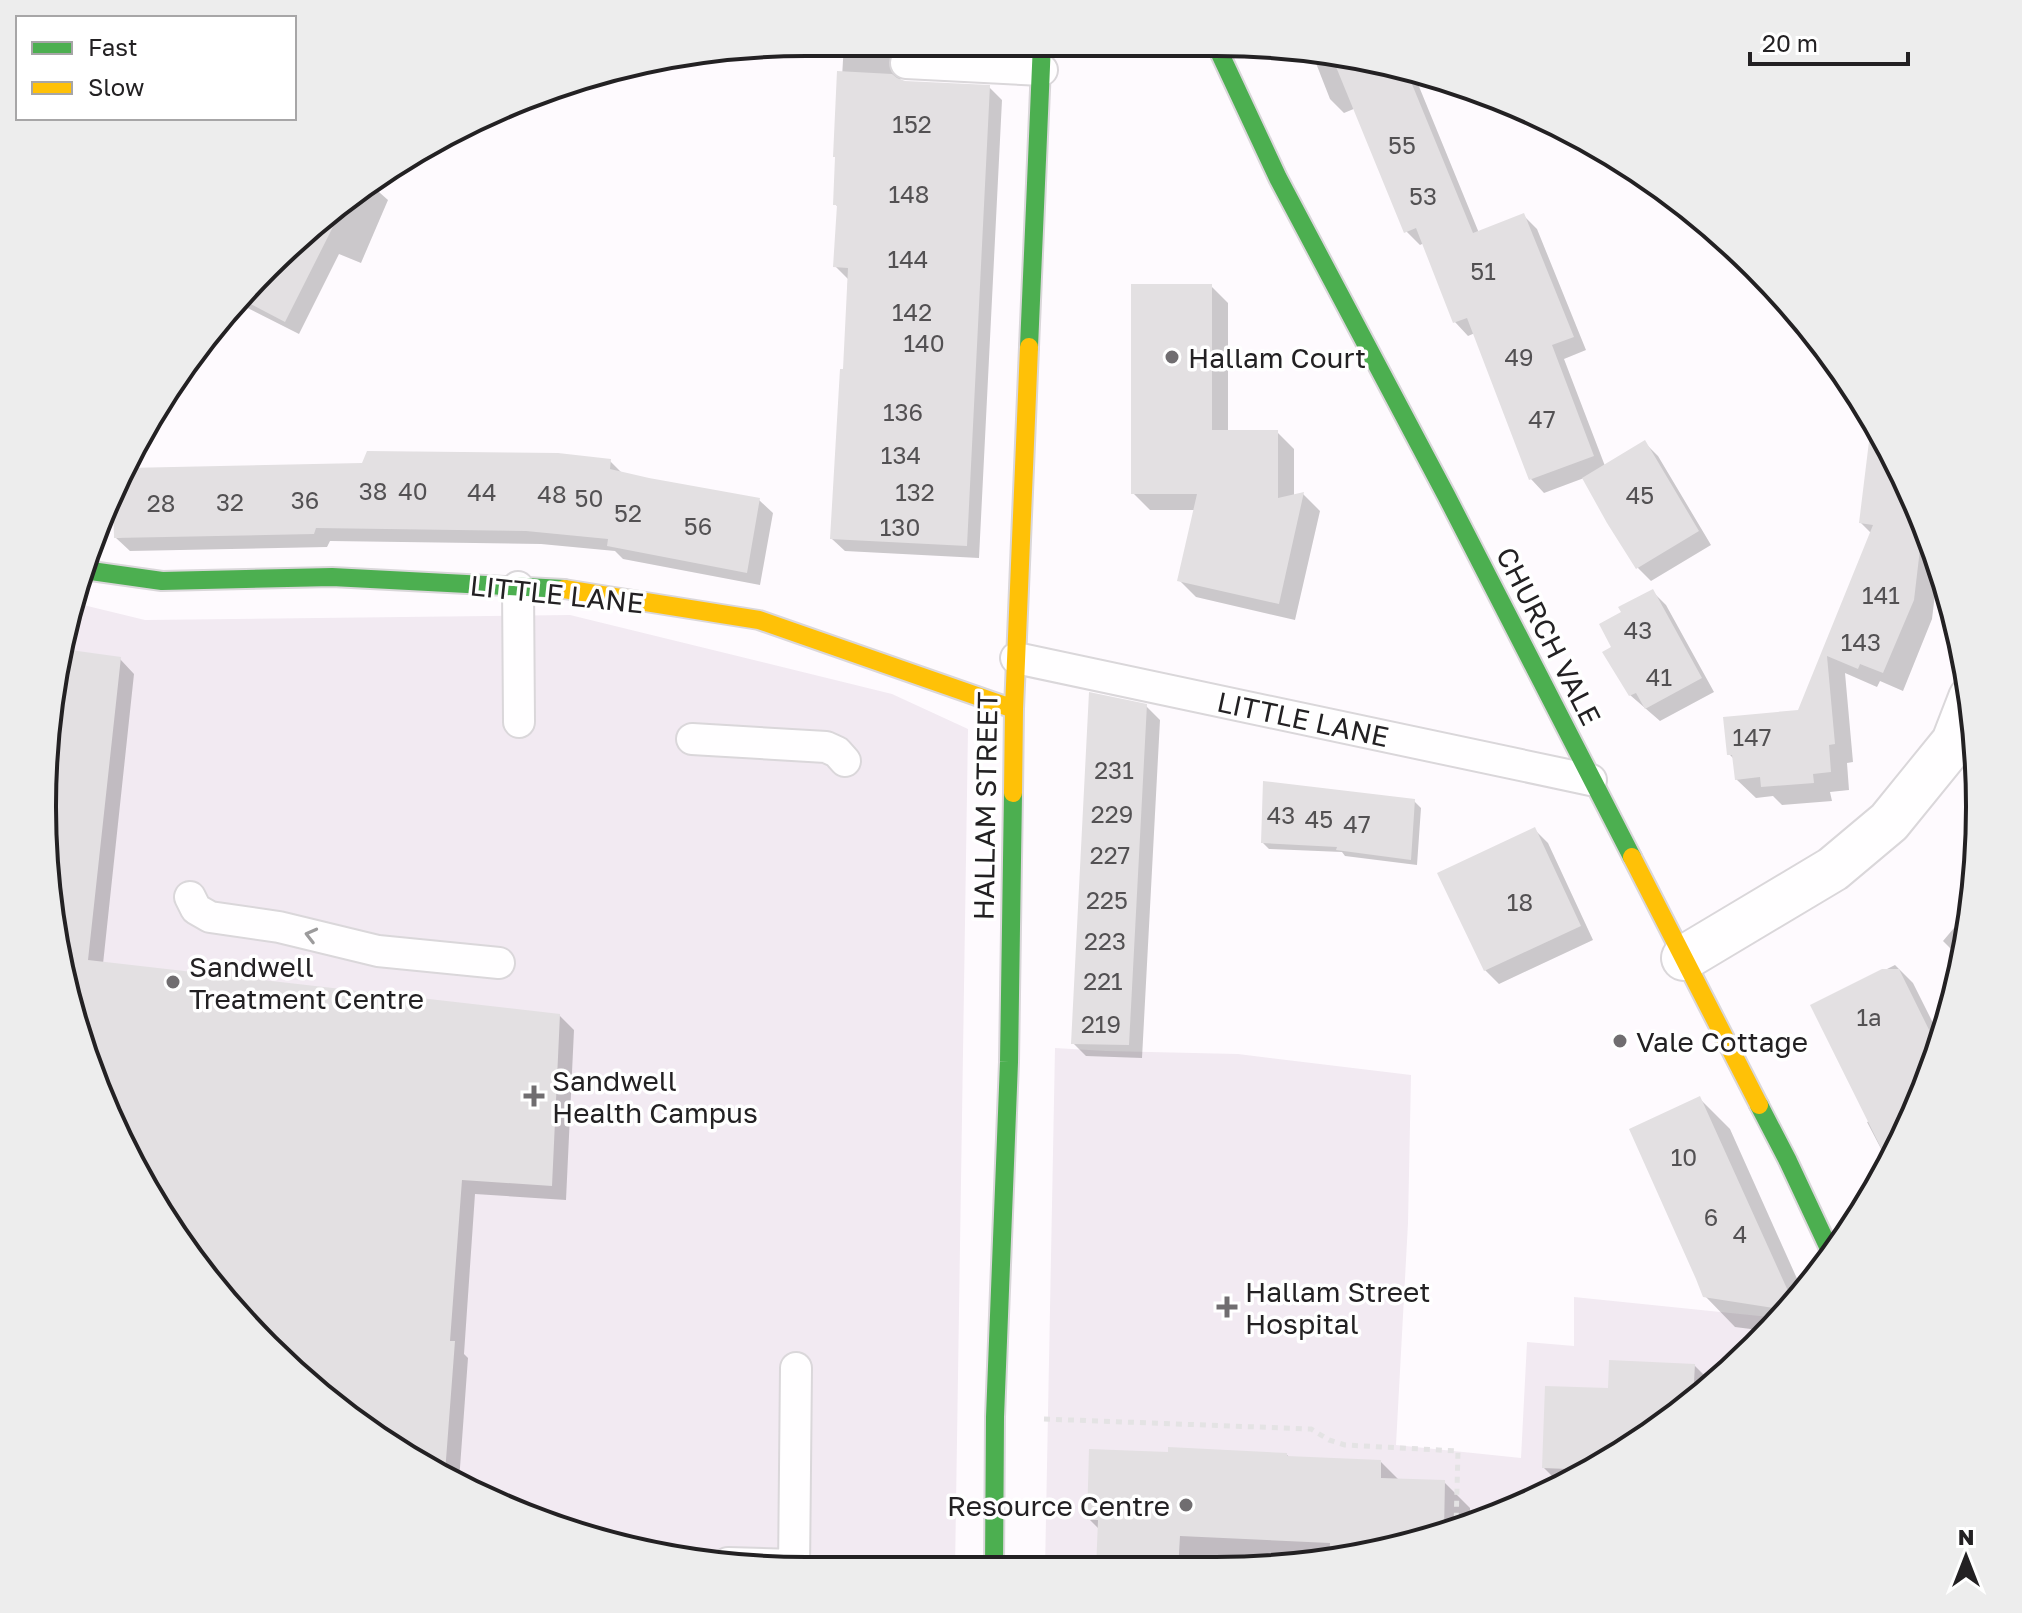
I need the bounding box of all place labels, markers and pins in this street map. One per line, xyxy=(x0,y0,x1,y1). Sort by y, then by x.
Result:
place label: Hallam Court xyxy=(1188,341,1366,374)
marker: Hallam Court xyxy=(1163,348,1181,366)
place label: Sandwell Treatment Centre xyxy=(189,950,424,1015)
marker: Sandwell Treatment Centre xyxy=(164,973,182,991)
place label: Vale Cottage xyxy=(1636,1025,1808,1058)
marker: Vale Cottage xyxy=(1611,1032,1629,1050)
place label: Sandwell Health Campus xyxy=(552,1064,758,1129)
marker: Sandwell Health Campus xyxy=(523,1085,545,1107)
place label: Hallam Street Hospital xyxy=(1245,1275,1431,1340)
marker: Hallam Street Hospital xyxy=(1216,1296,1238,1318)
place label: Resource Centre xyxy=(947,1489,1170,1522)
marker: Resource Centre xyxy=(1177,1496,1195,1514)

